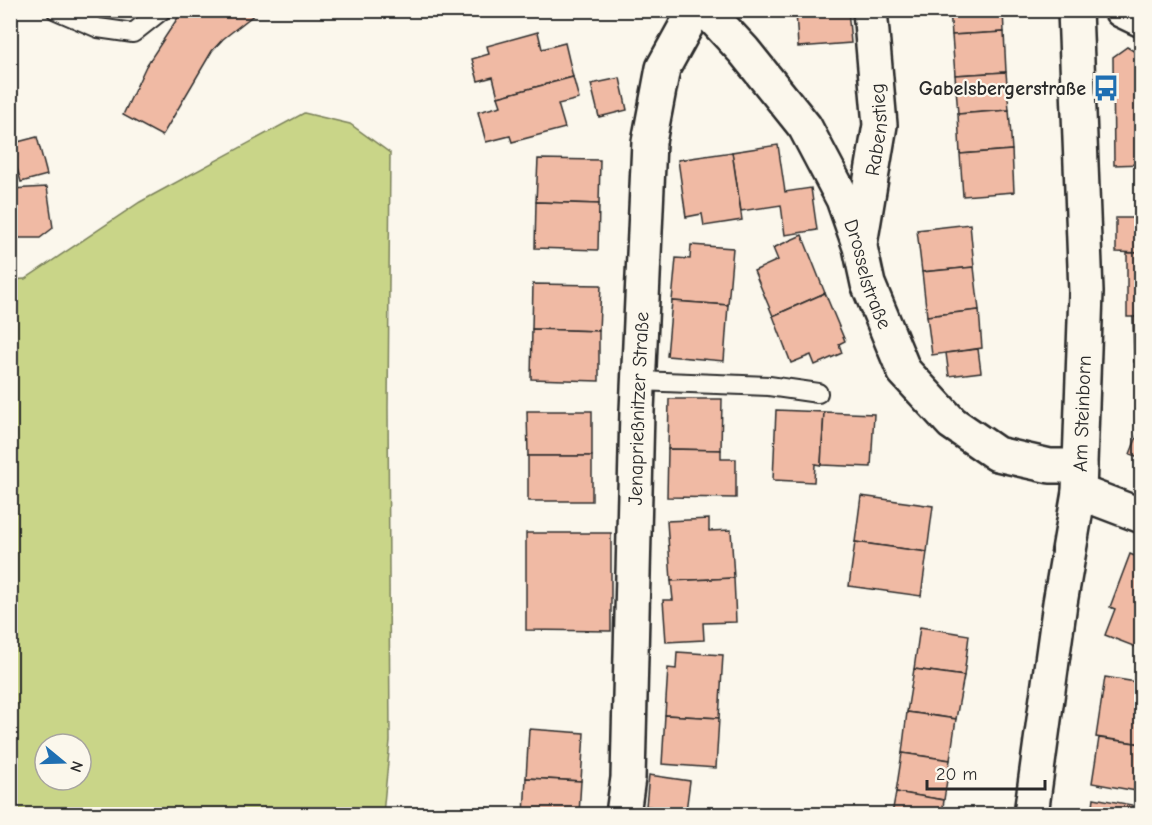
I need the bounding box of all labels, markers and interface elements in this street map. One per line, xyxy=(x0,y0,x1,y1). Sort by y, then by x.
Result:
bus stop icon: Gabelsbergerstraße xyxy=(1091,73,1121,103)
place label: Gabelsbergerstraße xyxy=(919,77,1086,100)
street label: Rabenstieg xyxy=(860,82,892,177)
street label: Drosselstraße xyxy=(840,216,897,332)
street label: Jenaprießnitzer Straße xyxy=(623,311,653,506)
street label: Am Steinborn xyxy=(1068,355,1095,473)
north arrow xyxy=(33,732,93,792)
scale bar xyxy=(927,753,1046,791)
text: N xyxy=(66,759,86,774)
text: 20 m xyxy=(936,764,977,785)

